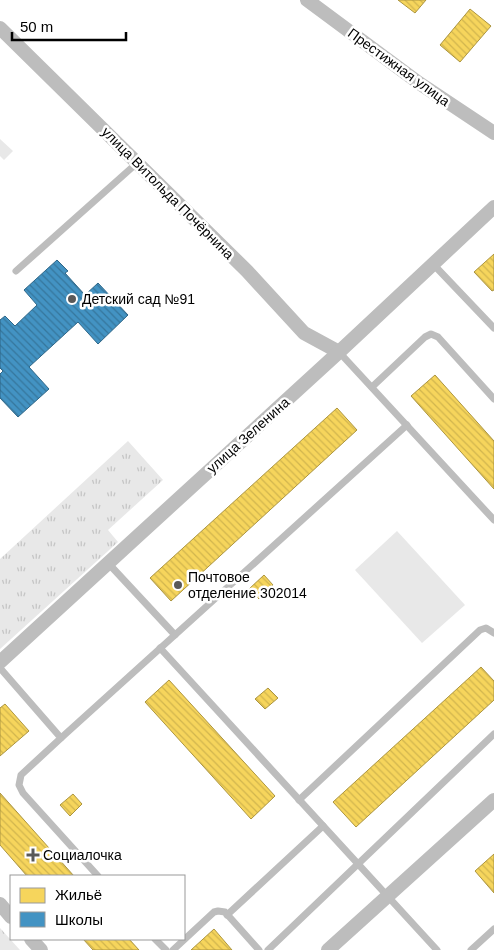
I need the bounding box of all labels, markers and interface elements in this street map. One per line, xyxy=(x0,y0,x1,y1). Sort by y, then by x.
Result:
scale bar xyxy=(12,10,126,42)
text: 50 m xyxy=(20,18,53,35)
street label: Престижная улица xyxy=(345,25,453,109)
street label: улица Витольда Почёрнина xyxy=(99,124,237,262)
place label: Детский сад №91 xyxy=(82,291,195,307)
marker: Детский сад №91 xyxy=(66,293,78,305)
street label: улица Зеленина xyxy=(204,394,293,476)
place label: Почтовое отделение 302014 xyxy=(188,569,307,601)
marker: Почтовое отделение 302014 xyxy=(172,579,184,591)
place label: Социалочка xyxy=(43,847,122,863)
marker: Социалочка xyxy=(27,849,39,861)
legend xyxy=(10,875,185,940)
text: Жильё xyxy=(55,886,102,903)
text: Школы xyxy=(55,911,103,928)

